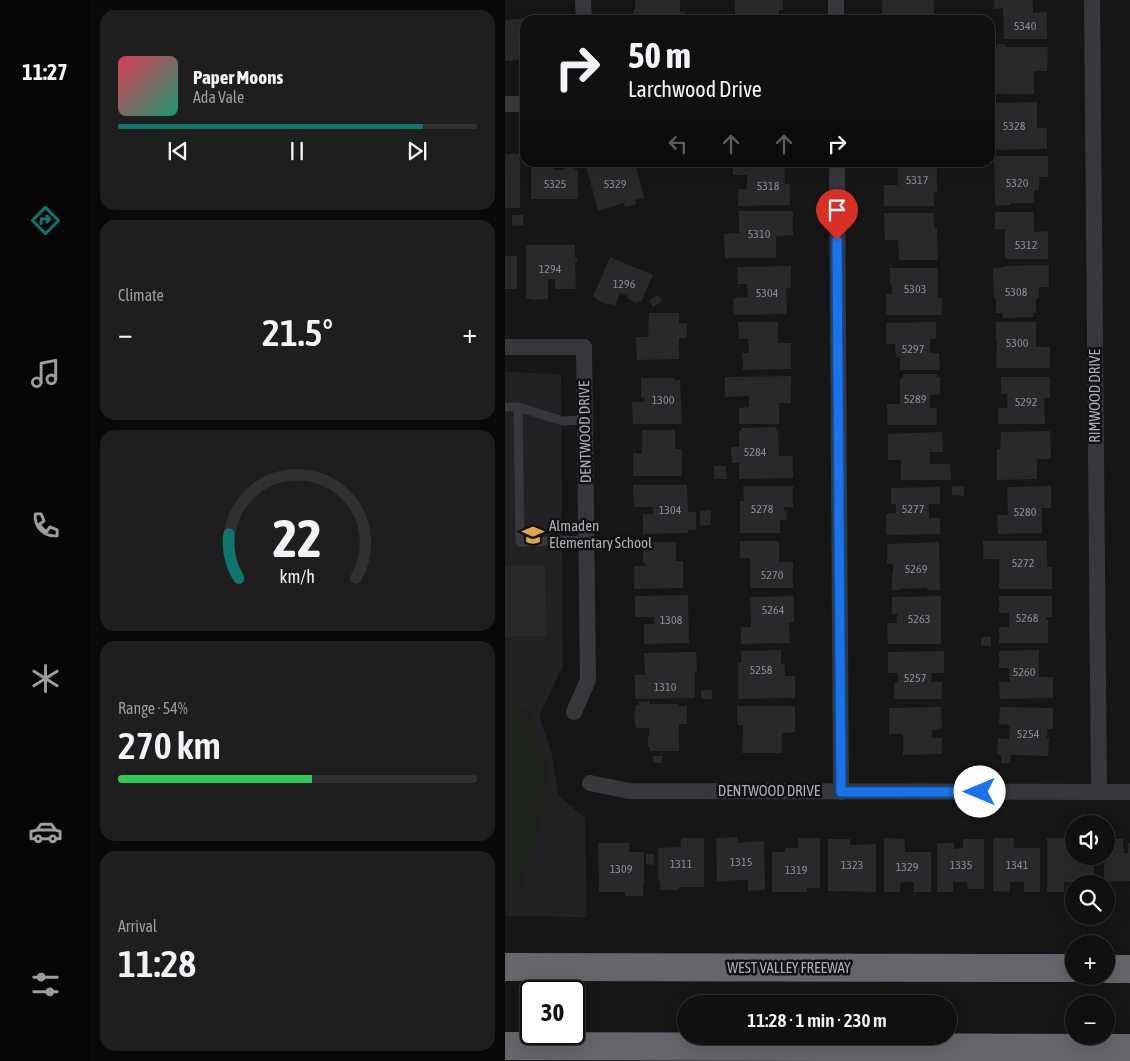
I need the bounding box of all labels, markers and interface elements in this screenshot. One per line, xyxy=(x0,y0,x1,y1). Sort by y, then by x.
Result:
house number: 5340 xyxy=(1014,19,1037,33)
icon: right xyxy=(545,35,610,100)
text: 50 m xyxy=(628,35,691,75)
text: 11:27 xyxy=(22,59,68,85)
text: Paper Moons xyxy=(193,66,283,88)
text: Larchwood Drive xyxy=(628,76,762,102)
text: Ada Vale xyxy=(193,88,244,106)
house number: 5328 xyxy=(1003,119,1026,133)
icon: left xyxy=(664,130,692,158)
icon: ahead xyxy=(717,130,745,158)
icon: ahead xyxy=(770,130,798,158)
icon: right xyxy=(823,130,851,158)
icon: previous xyxy=(164,137,192,165)
icon: pause xyxy=(283,137,311,165)
icon: next xyxy=(403,137,431,165)
house number: 5317 xyxy=(906,173,929,187)
house number: 5320 xyxy=(1006,176,1029,190)
house number: 5325 xyxy=(544,177,566,191)
house number: 5329 xyxy=(604,177,627,191)
house number: 5318 xyxy=(757,179,780,193)
pin xyxy=(816,189,858,240)
icon: arrive xyxy=(823,196,851,224)
icon: directions xyxy=(28,203,63,238)
house number: 5310 xyxy=(748,227,771,241)
house number: 5312 xyxy=(1015,238,1037,252)
house number: 1294 xyxy=(539,262,562,276)
house number: 1296 xyxy=(613,277,636,291)
house number: 5303 xyxy=(904,282,926,296)
house number: 5308 xyxy=(1005,285,1028,299)
text: Climate xyxy=(118,286,164,304)
house number: 5304 xyxy=(756,286,779,300)
text: 21.5° xyxy=(262,311,333,354)
text: − xyxy=(118,317,133,349)
text: + xyxy=(462,317,477,349)
house number: 5300 xyxy=(1006,336,1029,350)
house number: 5297 xyxy=(902,342,925,356)
street label: RIMWOOD DRIVE xyxy=(1086,349,1103,443)
icon: music xyxy=(28,356,63,391)
street label: DENTWOOD DRIVE xyxy=(575,380,594,483)
house number: 5289 xyxy=(904,392,927,406)
house number: 1300 xyxy=(652,393,675,407)
house number: 5292 xyxy=(1015,395,1037,409)
house number: 5284 xyxy=(744,445,767,459)
house number: 5278 xyxy=(751,502,774,516)
house number: 5277 xyxy=(902,502,925,516)
house number: 1304 xyxy=(659,503,682,517)
house number: 5280 xyxy=(1014,505,1037,519)
icon: phone xyxy=(28,508,63,543)
text: 22 xyxy=(273,508,322,568)
place label: Almaden Elementary School xyxy=(549,517,652,551)
school or university icon: Almaden Elementary School xyxy=(520,522,546,548)
house number: 5272 xyxy=(1012,556,1034,570)
house number: 5269 xyxy=(905,562,928,576)
text: km/h xyxy=(280,566,315,587)
house number: 5270 xyxy=(761,568,784,582)
house number: 5264 xyxy=(762,603,785,617)
house number: 5268 xyxy=(1016,611,1039,625)
house number: 5263 xyxy=(908,612,930,626)
house number: 1308 xyxy=(660,613,683,627)
icon: climate xyxy=(28,661,63,696)
house number: 5258 xyxy=(750,663,773,677)
house number: 5260 xyxy=(1013,665,1036,679)
house number: 5257 xyxy=(904,671,927,685)
house number: 1310 xyxy=(654,680,677,694)
text: Range · 54% xyxy=(118,699,188,717)
text: 270 km xyxy=(118,724,221,767)
house number: 5254 xyxy=(1017,727,1040,741)
position arrow xyxy=(953,765,1005,817)
street label: DENTWOOD DRIVE xyxy=(718,782,821,799)
icon: car xyxy=(28,814,63,849)
map controls xyxy=(1065,815,1115,1045)
button: sound xyxy=(1065,815,1115,865)
house number: 1315 xyxy=(730,855,752,869)
house number: 1311 xyxy=(670,857,693,871)
house number: 1323 xyxy=(841,858,863,872)
house number: 1335 xyxy=(950,858,972,872)
house number: 1341 xyxy=(1006,858,1029,872)
house number: 1329 xyxy=(896,860,919,874)
house number: 1309 xyxy=(610,862,633,876)
house number: 1319 xyxy=(785,863,808,877)
button: search xyxy=(1065,875,1115,925)
text: Arrival xyxy=(118,917,157,935)
button: + xyxy=(1065,935,1115,985)
text: 11:28 xyxy=(118,942,196,985)
street label: WEST VALLEY FREEWAY xyxy=(727,959,851,976)
icon: filters xyxy=(28,967,63,1002)
speed limit sign: 30 xyxy=(520,980,585,1045)
button: − xyxy=(1065,995,1115,1045)
text: 11:28 · 1 min · 230 m xyxy=(747,1009,887,1031)

